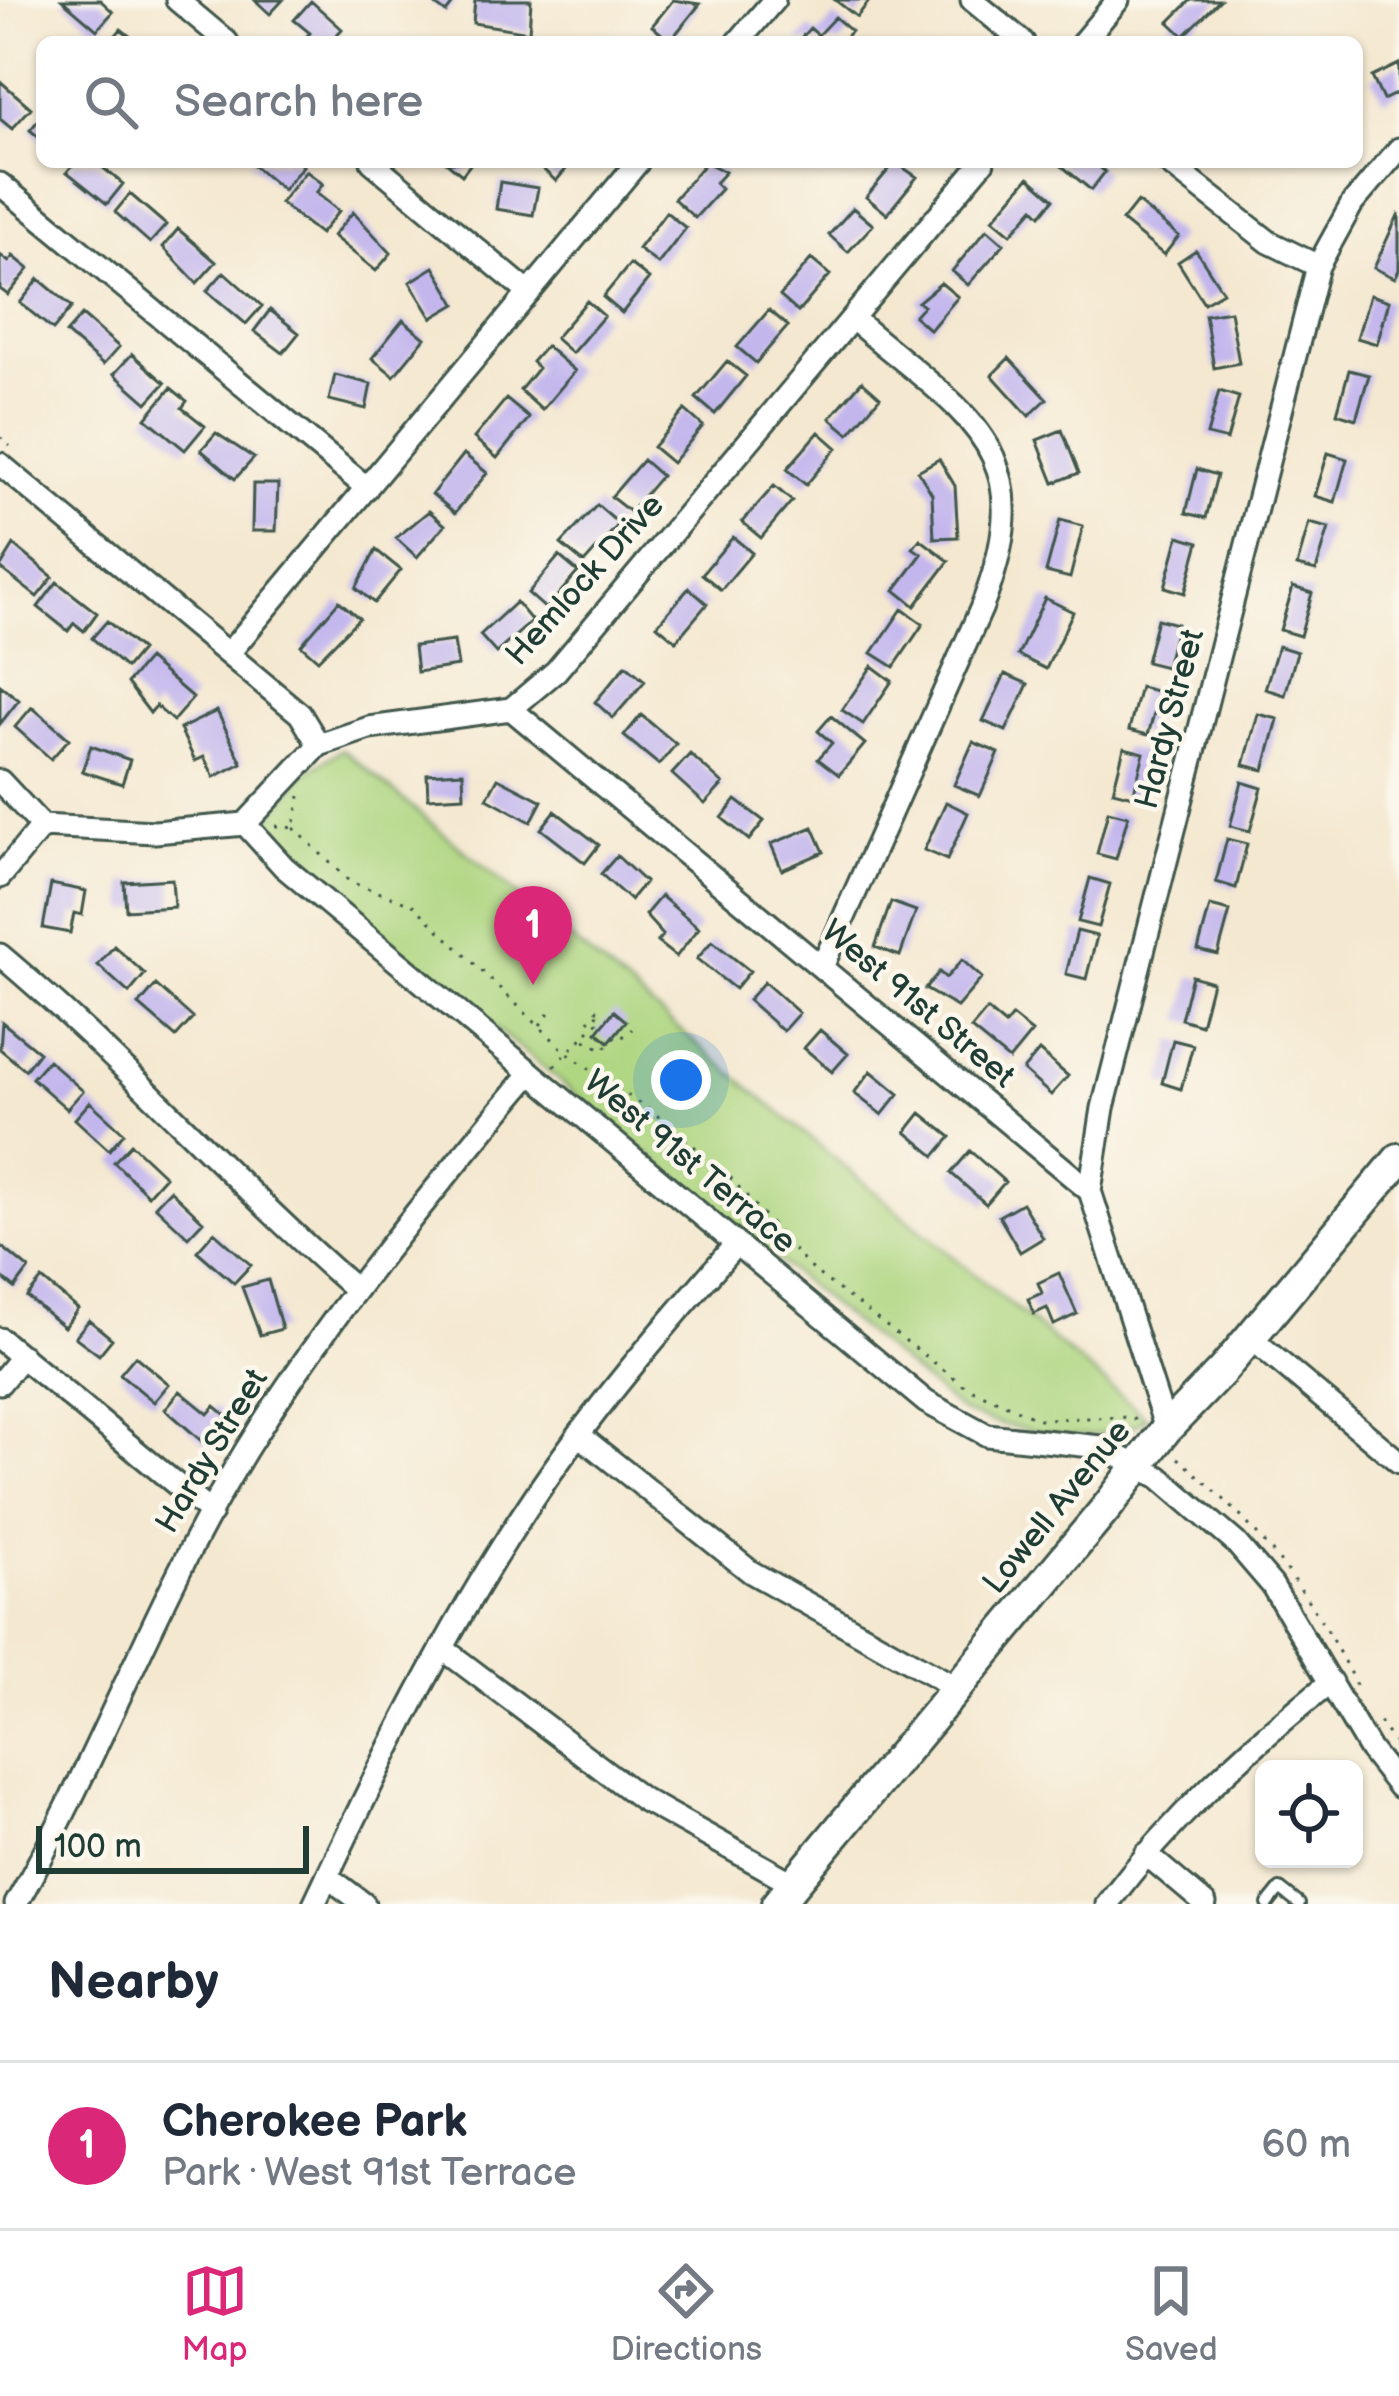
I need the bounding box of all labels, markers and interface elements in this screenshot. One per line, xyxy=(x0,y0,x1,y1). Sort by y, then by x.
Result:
search box xyxy=(36,36,1363,168)
icon: search xyxy=(78,69,144,135)
text: Search here xyxy=(174,75,423,130)
street label: Hemlock Drive xyxy=(498,486,672,674)
street label: Hardy Street xyxy=(1127,625,1213,813)
pin: 1 xyxy=(494,886,572,985)
street label: West 91st Street xyxy=(813,911,1023,1097)
your location xyxy=(651,1050,711,1110)
street label: West 91st Terrace xyxy=(576,1062,804,1262)
street label: Hardy Street xyxy=(147,1362,277,1540)
street label: Lowell Avenue xyxy=(975,1412,1139,1602)
map controls xyxy=(1255,1760,1363,1868)
button: locate xyxy=(1255,1760,1363,1868)
scale bar xyxy=(36,1820,309,1873)
text: 100 m xyxy=(54,1827,142,1867)
text: Nearby xyxy=(48,1952,219,2013)
text: Cherokee Park xyxy=(162,2095,467,2150)
text: 1 xyxy=(79,2122,95,2169)
text: 60 m xyxy=(1261,2122,1351,2169)
text: Park · West 91st Terrace xyxy=(162,2150,576,2197)
tab: Map xyxy=(181,2258,248,2370)
tab: Directions xyxy=(610,2258,762,2370)
tab: Saved xyxy=(1125,2258,1218,2370)

